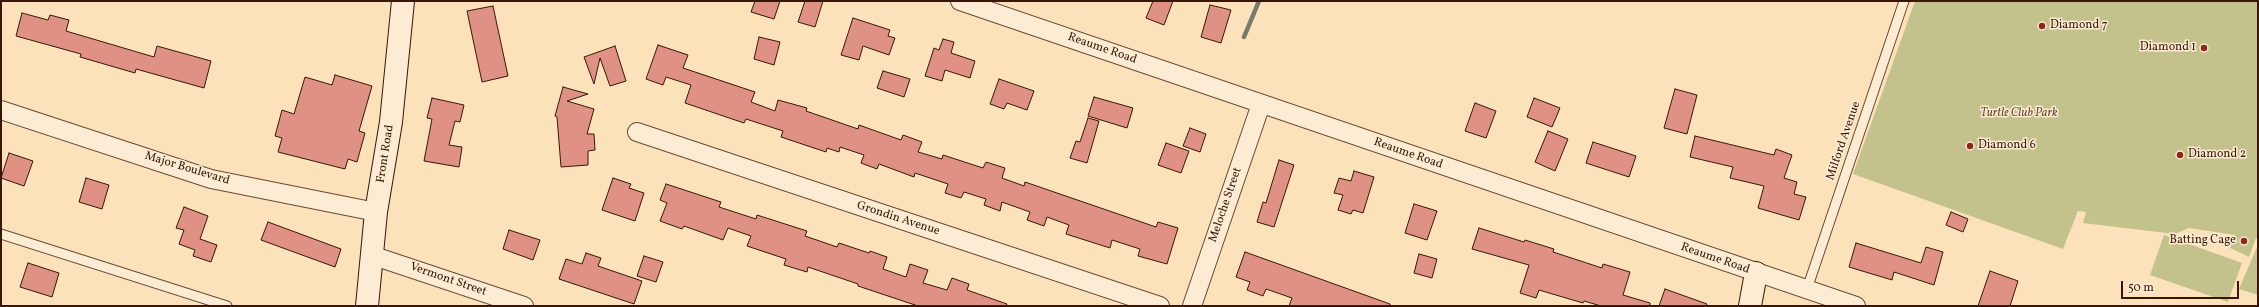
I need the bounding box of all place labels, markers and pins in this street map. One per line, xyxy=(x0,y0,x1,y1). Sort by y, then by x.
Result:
place label: Diamond 7 xyxy=(2050,19,2108,33)
marker: Diamond 7 xyxy=(2037,21,2047,31)
place label: Diamond 1 xyxy=(2140,41,2196,55)
marker: Diamond 1 xyxy=(2199,43,2209,53)
place label: Diamond 6 xyxy=(1978,139,2036,153)
marker: Diamond 6 xyxy=(1965,141,1975,151)
place label: Diamond 2 xyxy=(2188,148,2246,162)
marker: Diamond 2 xyxy=(2175,150,2185,160)
place label: Batting Cage xyxy=(2169,234,2236,248)
marker: Batting Cage xyxy=(2239,236,2249,246)

